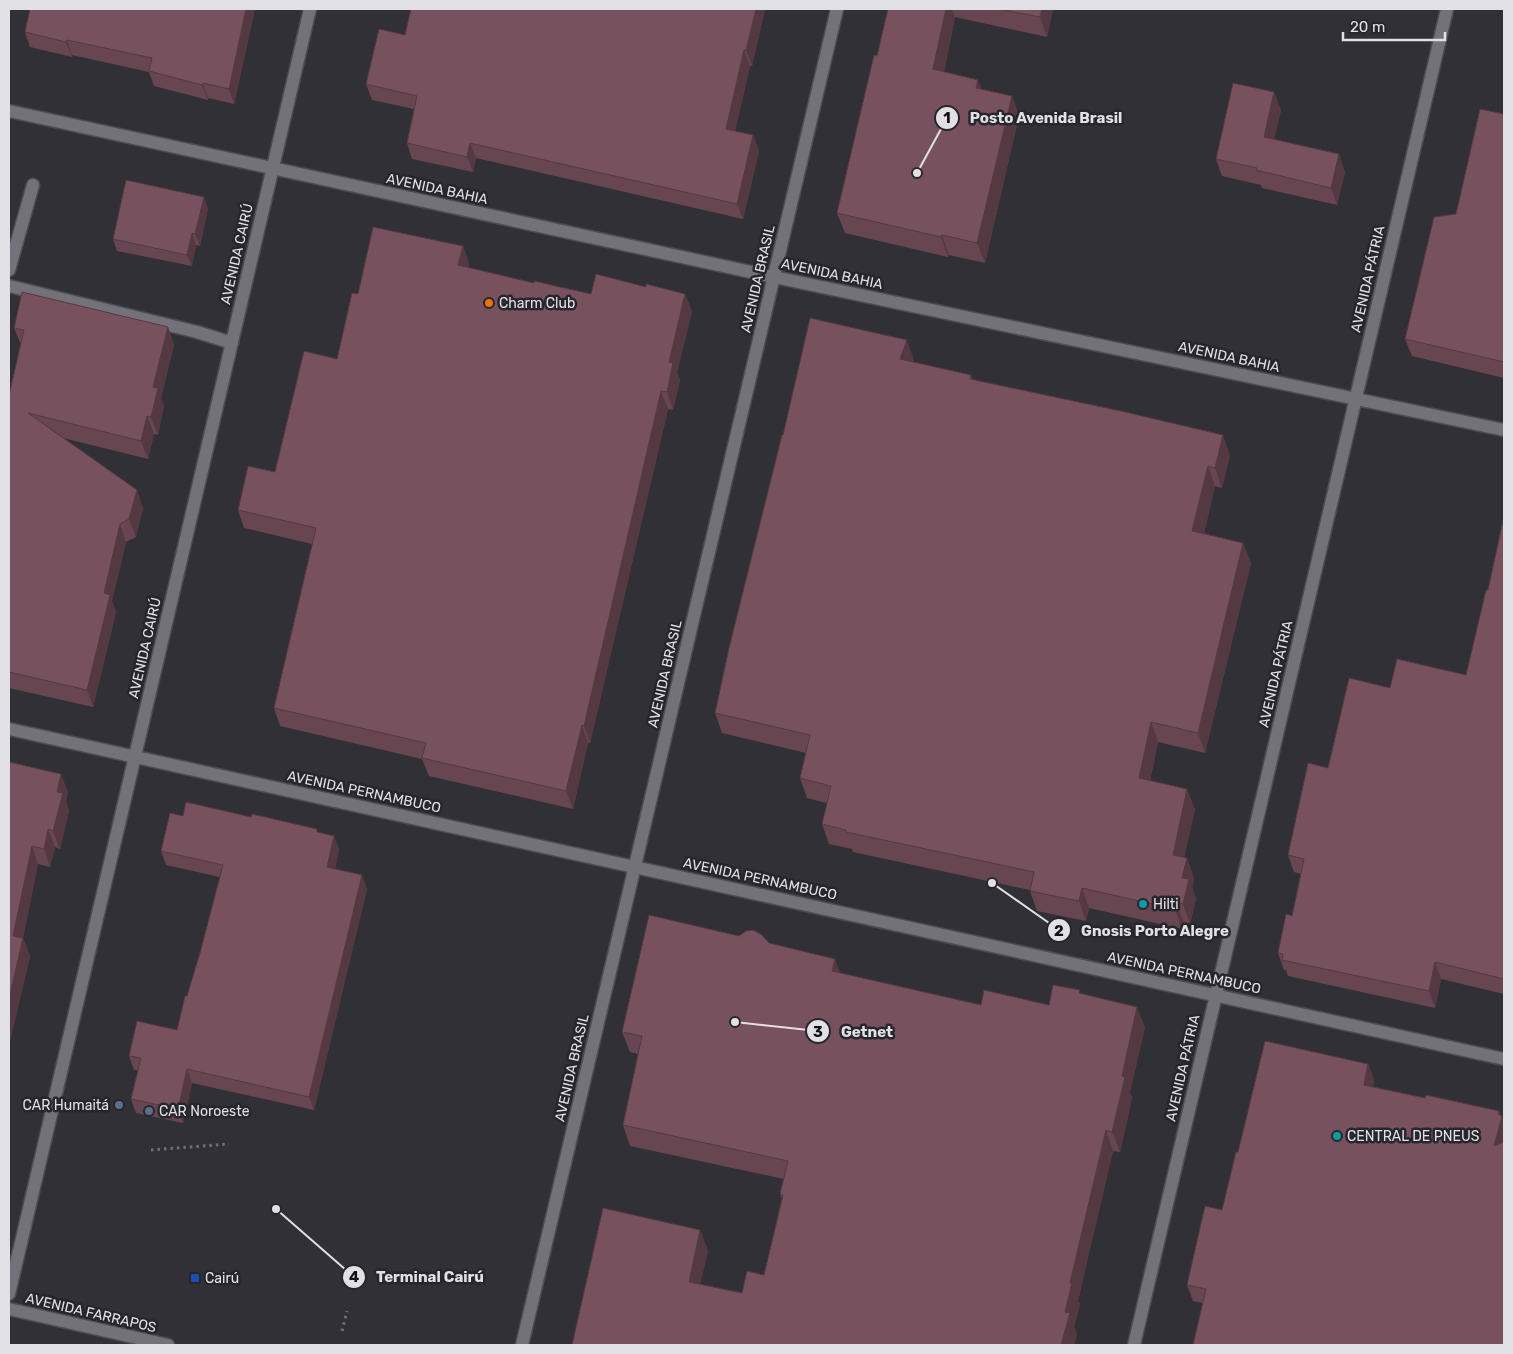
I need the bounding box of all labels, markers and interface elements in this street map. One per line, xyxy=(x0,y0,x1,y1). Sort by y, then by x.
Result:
scale bar xyxy=(1343,10,1446,42)
text: 20 m xyxy=(1350,18,1385,36)
callout: Posto Avenida Brasil xyxy=(935,103,1132,133)
text: 1 xyxy=(943,109,951,127)
text: Posto Avenida Brasil xyxy=(970,109,1122,127)
street label: AVENIDA BAHIA xyxy=(385,170,490,208)
street label: AVENIDA CAIRÚ xyxy=(216,202,257,306)
street label: AVENIDA BRASIL xyxy=(737,223,779,335)
street label: AVENIDA PÁTRIA xyxy=(1346,223,1389,334)
street label: AVENIDA BAHIA xyxy=(780,255,885,293)
place label: Charm Club xyxy=(499,295,575,312)
marker: Charm Club xyxy=(483,297,495,309)
street label: AVENIDA BAHIA xyxy=(1177,338,1282,376)
street label: AVENIDA CAIRÚ xyxy=(124,596,165,700)
street label: AVENIDA BRASIL xyxy=(644,618,686,730)
street label: AVENIDA PÁTRIA xyxy=(1254,618,1297,729)
street label: AVENIDA PERNAMBUCO xyxy=(286,767,442,817)
street label: AVENIDA PERNAMBUCO xyxy=(682,854,838,904)
place label: Hilti xyxy=(1153,896,1179,913)
marker: Hilti xyxy=(1137,898,1149,910)
callout: Gnosis Porto Alegre xyxy=(1046,915,1239,945)
text: 2 xyxy=(1054,922,1064,940)
text: Gnosis Porto Alegre xyxy=(1081,922,1229,940)
street label: AVENIDA PERNAMBUCO xyxy=(1106,948,1262,998)
street label: AVENIDA BRASIL xyxy=(551,1012,593,1124)
street label: AVENIDA PÁTRIA xyxy=(1161,1012,1204,1123)
callout: Getnet xyxy=(806,1016,903,1046)
text: 3 xyxy=(813,1023,823,1041)
text: Getnet xyxy=(841,1023,893,1041)
place label: CAR Humaitá xyxy=(23,1097,109,1114)
marker: CAR Humaitá xyxy=(113,1099,125,1111)
place label: CAR Noroeste xyxy=(159,1103,250,1120)
marker: CAR Noroeste xyxy=(143,1105,155,1117)
place label: CENTRAL DE PNEUS xyxy=(1347,1128,1480,1145)
marker: CENTRAL DE PNEUS xyxy=(1331,1130,1343,1142)
callout: Terminal Cairú xyxy=(341,1262,494,1292)
text: 4 xyxy=(349,1268,359,1286)
text: Terminal Cairú xyxy=(376,1268,484,1286)
place label: Cairú xyxy=(205,1270,239,1287)
marker: Cairú xyxy=(189,1272,201,1284)
street label: AVENIDA FARRAPOS xyxy=(24,1290,158,1336)

